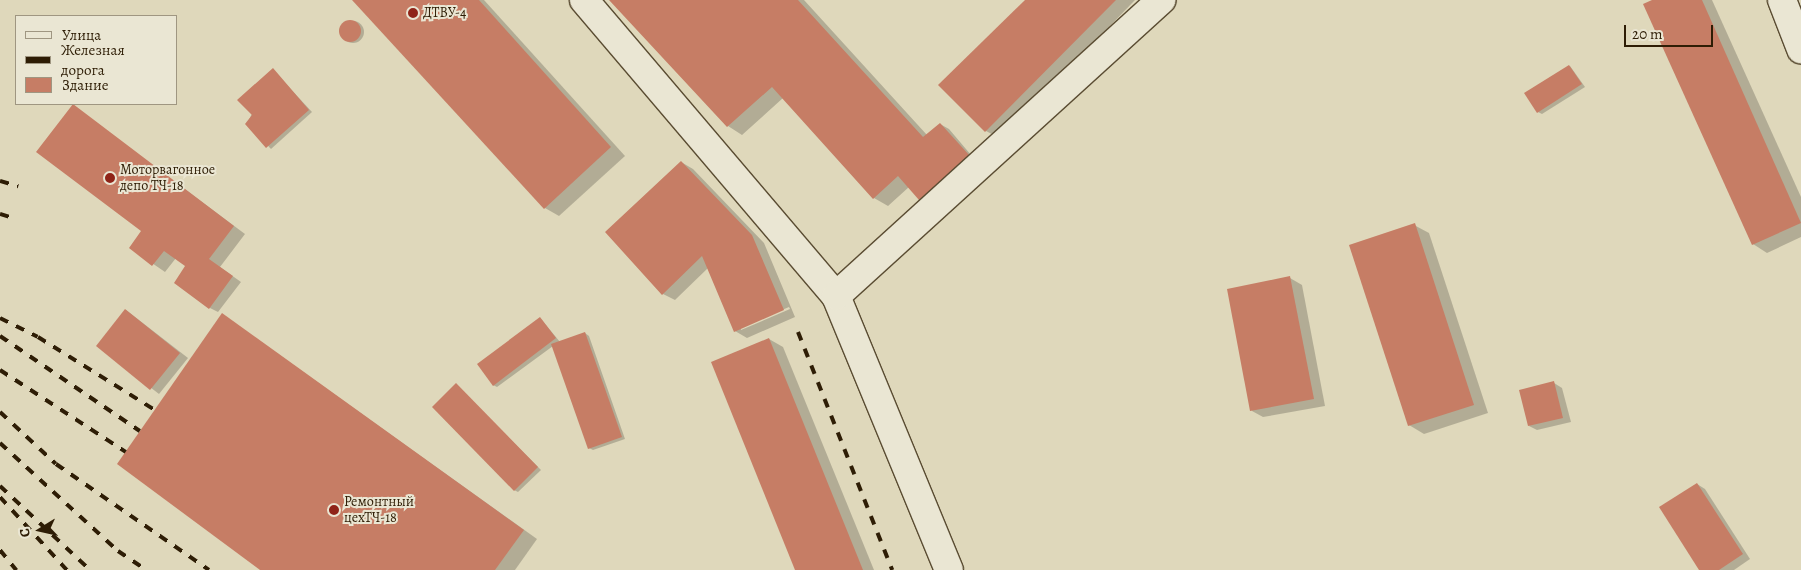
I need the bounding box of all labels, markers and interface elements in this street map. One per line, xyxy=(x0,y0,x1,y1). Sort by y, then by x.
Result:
place label: ДТВУ-4 xyxy=(423,5,466,21)
marker: ДТВУ-4 xyxy=(407,7,419,19)
legend xyxy=(15,15,178,105)
scale bar xyxy=(1626,15,1715,47)
text: 20 m xyxy=(1632,24,1663,44)
text: Улица xyxy=(62,25,101,45)
text: Железная дорога xyxy=(61,40,125,80)
text: Здание xyxy=(62,75,109,95)
place label: Моторвагонное депо ТЧ-18 xyxy=(120,162,215,194)
marker: Моторвагонное депо ТЧ-18 xyxy=(104,172,116,184)
place label: Ремонтный цехТЧ-18 xyxy=(344,494,414,526)
marker: Ремонтный цехТЧ-18 xyxy=(328,504,340,516)
north arrow xyxy=(15,505,65,555)
text: С xyxy=(15,527,35,539)

